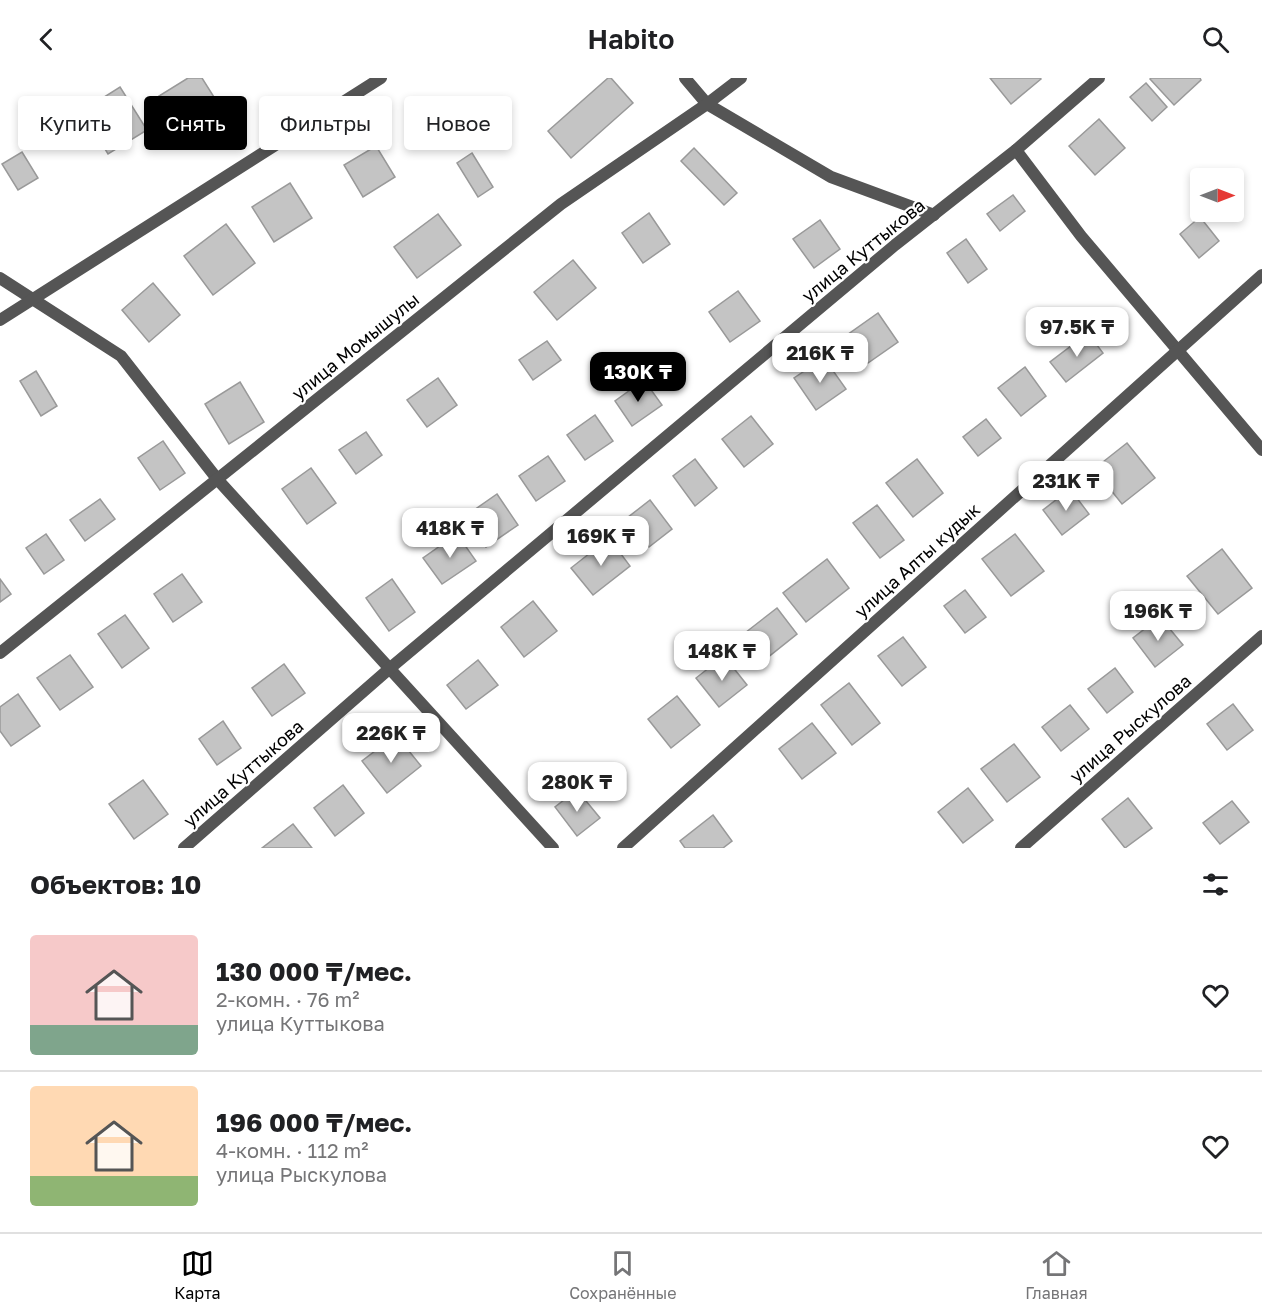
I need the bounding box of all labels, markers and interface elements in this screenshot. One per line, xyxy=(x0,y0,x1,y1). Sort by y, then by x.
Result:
icon: back xyxy=(30,23,63,56)
text: Habito xyxy=(588,23,674,55)
icon: search xyxy=(1199,23,1232,56)
chip: Купить xyxy=(18,96,132,150)
chip: Снять xyxy=(144,96,247,150)
chip: Фильтры xyxy=(259,96,392,150)
chip: Новое xyxy=(404,96,512,150)
north arrow xyxy=(1190,168,1244,222)
map controls xyxy=(1190,168,1244,222)
street label: улица Куттыкова xyxy=(797,194,929,306)
street label: улица Момышулы xyxy=(287,288,423,404)
pin: 97.5K ₸ xyxy=(1022,307,1132,358)
text: 97.5K ₸ xyxy=(1040,314,1114,338)
pin: 216K ₸ xyxy=(771,333,869,384)
text: 216K ₸ xyxy=(786,340,854,364)
pin: 130K ₸ xyxy=(589,352,687,403)
text: 130K ₸ xyxy=(604,359,672,383)
pin: 231K ₸ xyxy=(1017,461,1115,512)
text: 231K ₸ xyxy=(1032,468,1100,492)
street label: улица Алты кудык xyxy=(850,498,984,622)
pin: 418K ₸ xyxy=(401,508,499,559)
text: 418K ₸ xyxy=(416,515,484,539)
pin: 169K ₸ xyxy=(552,516,650,567)
text: 169K ₸ xyxy=(567,523,635,547)
pin: 196K ₸ xyxy=(1109,591,1207,642)
text: 196K ₸ xyxy=(1124,598,1192,622)
pin: 148K ₸ xyxy=(673,631,771,682)
text: 148K ₸ xyxy=(688,638,756,662)
street label: улица Рыскулова xyxy=(1065,669,1195,787)
pin: 226K ₸ xyxy=(342,713,440,764)
street label: улица Куттыкова xyxy=(178,715,308,831)
text: 226K ₸ xyxy=(356,720,426,744)
pin: 280K ₸ xyxy=(528,762,626,813)
text: 280K ₸ xyxy=(542,769,612,793)
icon: filters xyxy=(1199,868,1232,901)
text: Объектов: 10 xyxy=(30,869,201,900)
text: 130 000 ₸/мес. xyxy=(216,956,412,987)
icon: home xyxy=(78,959,150,1031)
icon: heart xyxy=(1199,979,1232,1012)
text: 2-комн. · 76 m² xyxy=(216,987,360,1011)
text: улица Куттыкова xyxy=(216,1011,385,1035)
text: 196 000 ₸/мес. xyxy=(216,1107,412,1138)
icon: home xyxy=(78,1110,150,1182)
icon: heart xyxy=(1199,1130,1232,1163)
text: 4-комн. · 112 m² xyxy=(216,1138,368,1162)
text: улица Рыскулова xyxy=(216,1162,387,1186)
tab: Карта xyxy=(174,1247,221,1303)
tab: Сохранённые xyxy=(569,1247,677,1303)
tab: Главная xyxy=(1025,1247,1088,1303)

